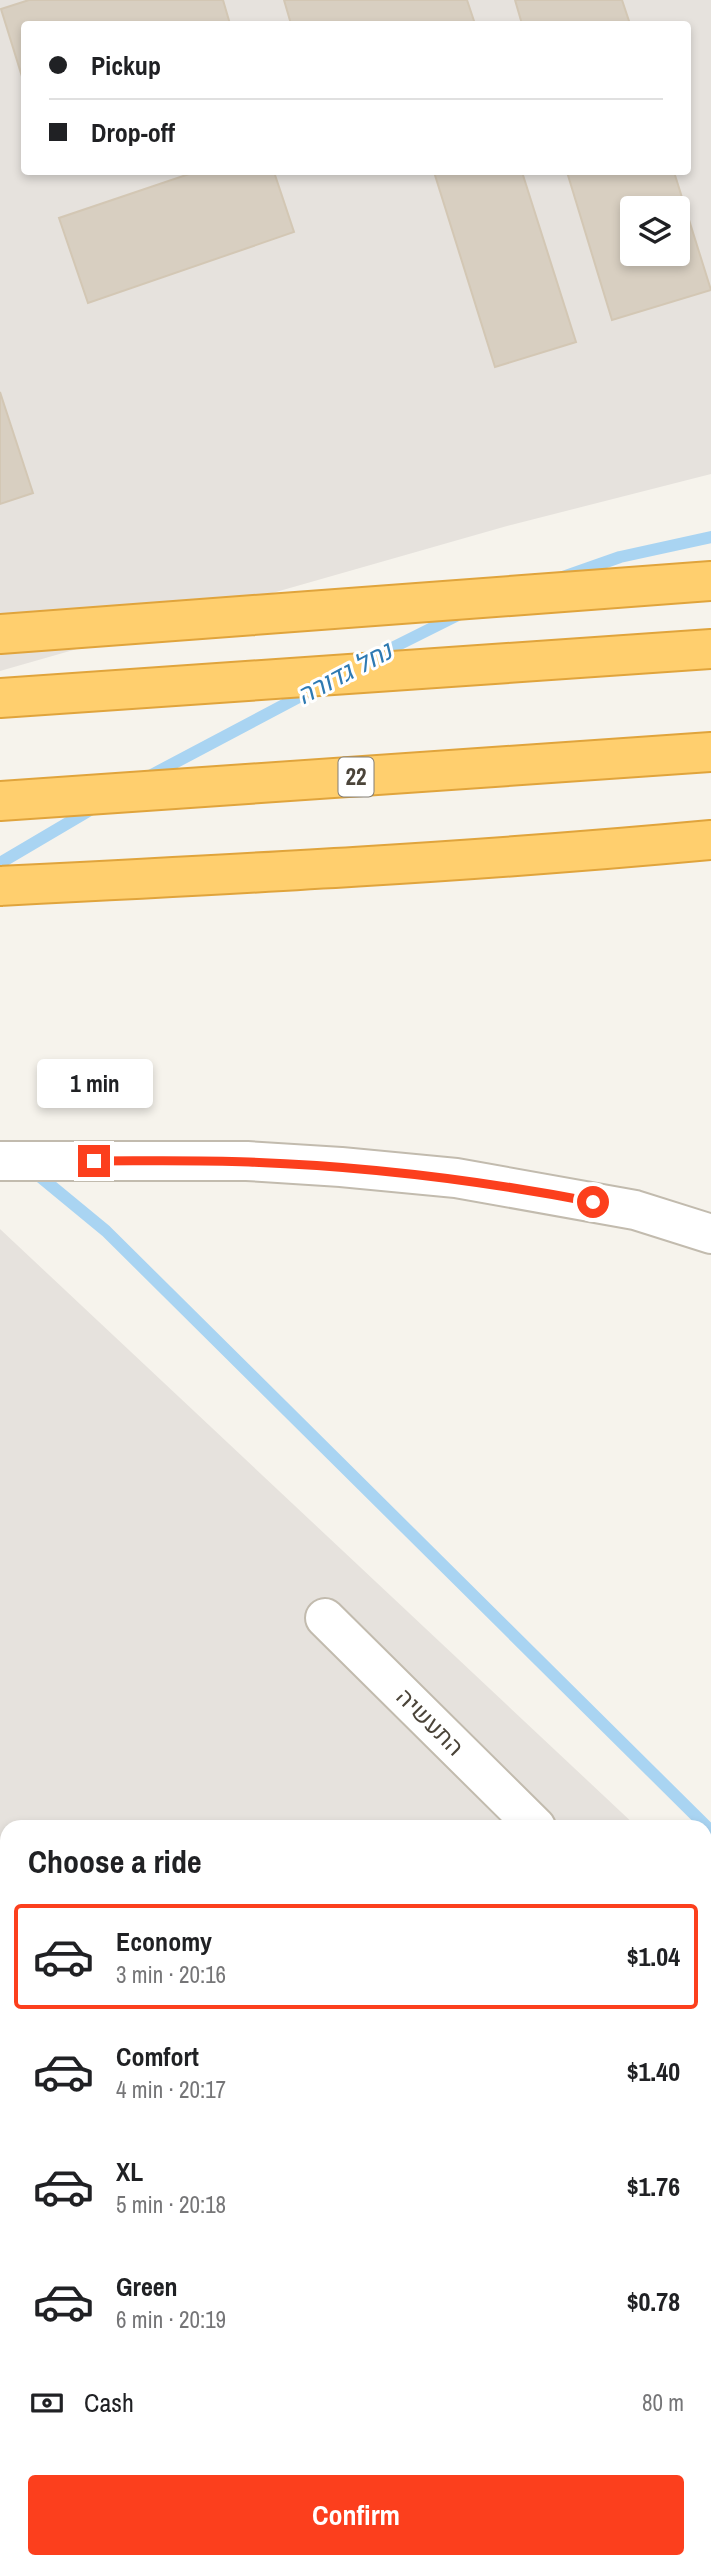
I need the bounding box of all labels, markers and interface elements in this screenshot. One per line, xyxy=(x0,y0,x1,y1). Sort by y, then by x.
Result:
text: Pickup xyxy=(91,48,161,83)
text: Drop-off xyxy=(91,115,175,150)
map controls xyxy=(620,196,690,266)
button: layers xyxy=(620,196,690,266)
water label: נחל גדורה xyxy=(290,632,399,712)
road number: 22 xyxy=(338,758,374,796)
callout: 1 min xyxy=(36,1060,152,1108)
text: 1 min xyxy=(70,1068,120,1099)
route end xyxy=(78,1145,110,1177)
route start xyxy=(577,1186,609,1218)
street label: התעשיה xyxy=(390,1680,472,1762)
text: Choose a ride xyxy=(28,1840,202,1883)
text: Economy xyxy=(116,1924,212,1959)
icon: car xyxy=(32,1925,95,1988)
text: $1.04 xyxy=(627,1939,680,1974)
text: 3 min · 20:16 xyxy=(116,1959,226,1990)
text: Comfort xyxy=(116,2039,199,2074)
icon: car xyxy=(32,2040,95,2103)
text: $1.40 xyxy=(627,2054,680,2089)
text: 4 min · 20:17 xyxy=(116,2074,226,2105)
text: XL xyxy=(116,2154,143,2189)
icon: car xyxy=(32,2155,95,2218)
text: $1.76 xyxy=(627,2169,680,2204)
text: 5 min · 20:18 xyxy=(116,2189,226,2220)
text: Green xyxy=(116,2269,178,2304)
icon: car xyxy=(32,2270,95,2333)
text: $0.78 xyxy=(627,2284,680,2319)
text: 6 min · 20:19 xyxy=(116,2304,226,2335)
icon: cash xyxy=(28,2384,66,2422)
text: Cash xyxy=(84,2385,134,2420)
text: 80 m xyxy=(642,2387,684,2418)
button: Confirm xyxy=(28,2475,684,2555)

